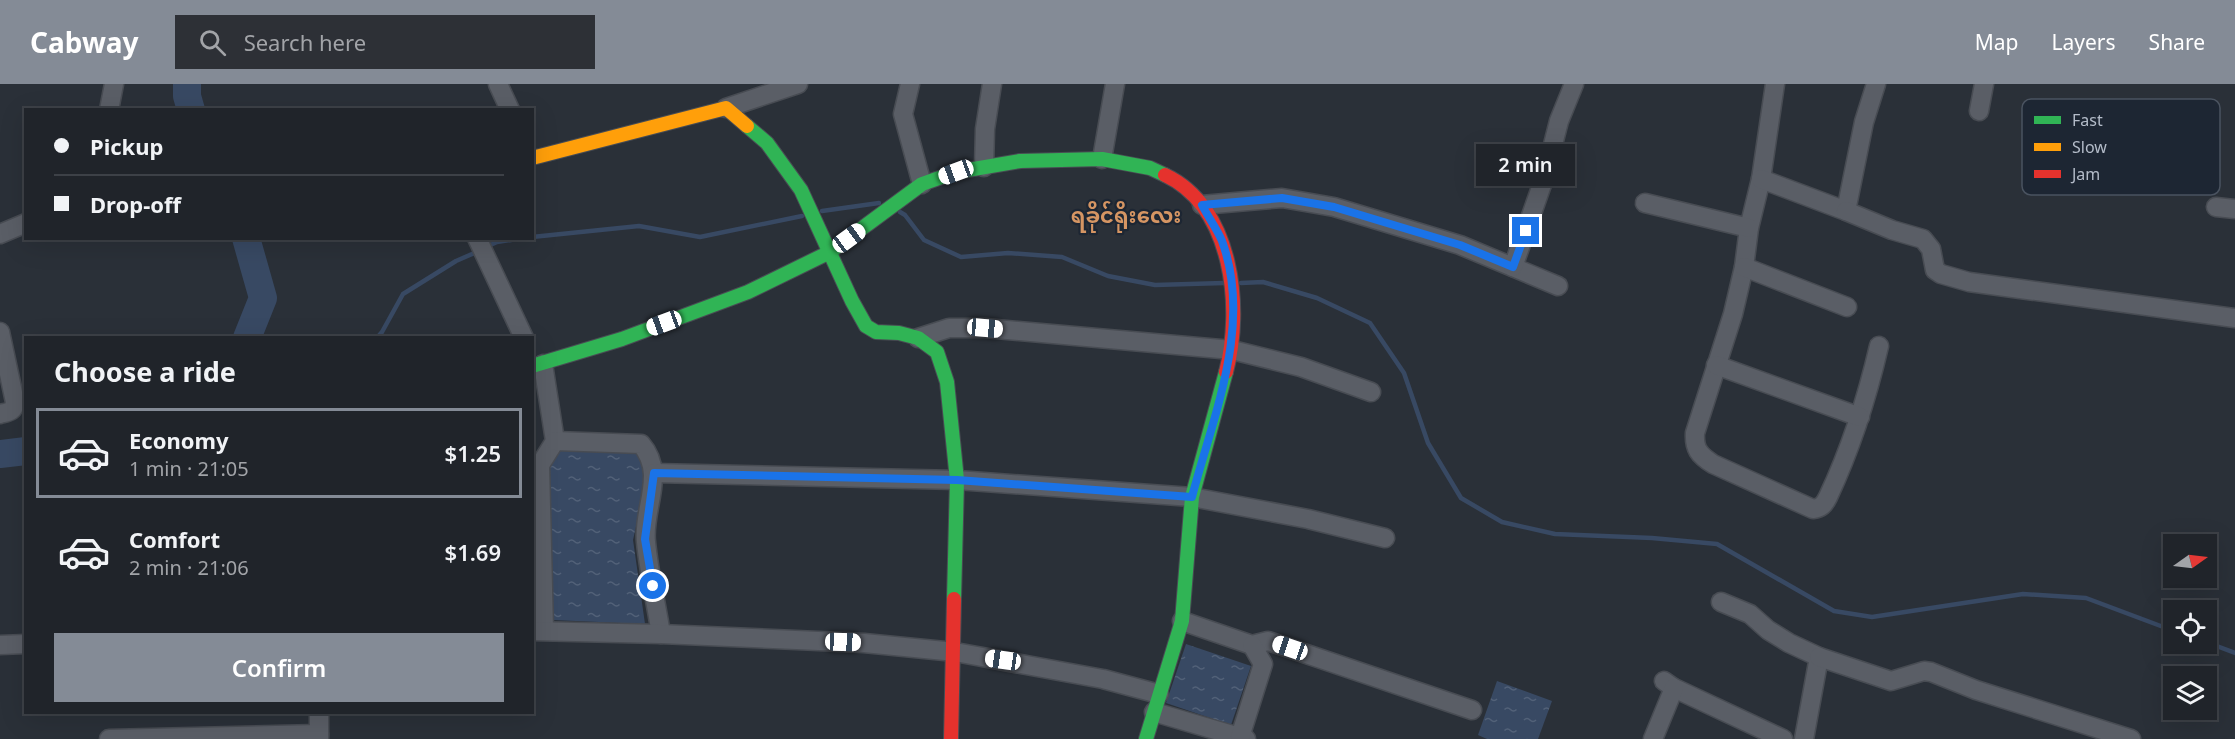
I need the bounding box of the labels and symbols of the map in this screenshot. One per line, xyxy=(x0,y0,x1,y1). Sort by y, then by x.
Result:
legend xyxy=(2022,99,2220,195)
text: Fast xyxy=(2072,109,2103,131)
text: Slow xyxy=(2072,136,2107,158)
callout: 2 min xyxy=(1476,144,1576,186)
car xyxy=(936,157,976,187)
text: Jam xyxy=(2070,163,2100,185)
district label: ရခိုင်ရိုးလေး xyxy=(1071,200,1181,233)
route end xyxy=(1512,217,1539,244)
car xyxy=(829,220,869,256)
car xyxy=(644,308,684,338)
car xyxy=(966,317,1004,339)
north arrow xyxy=(2163,534,2217,588)
route start xyxy=(639,572,666,599)
car xyxy=(825,632,861,652)
car xyxy=(1270,634,1310,662)
car xyxy=(984,649,1022,671)

